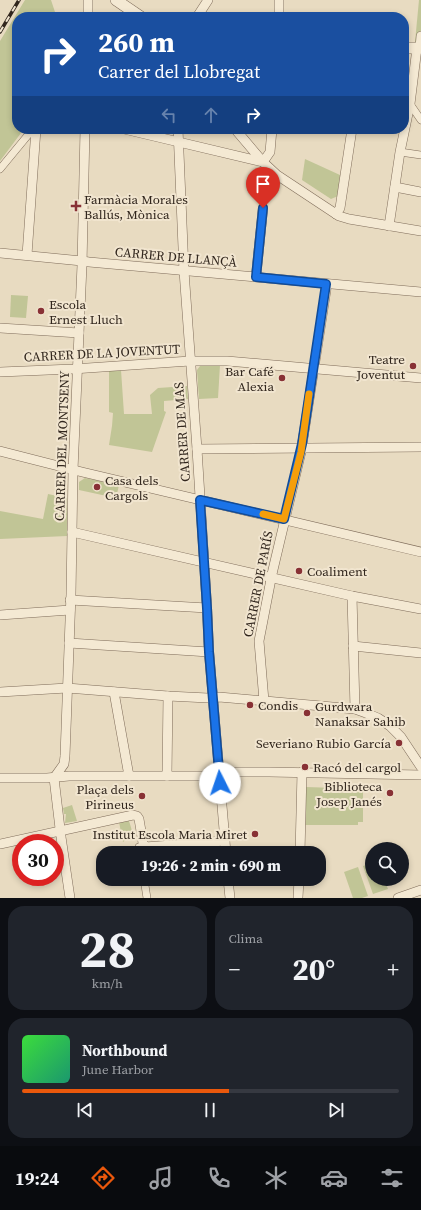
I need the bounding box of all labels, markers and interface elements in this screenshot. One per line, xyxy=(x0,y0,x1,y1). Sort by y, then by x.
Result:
text: 260 m xyxy=(98,23,175,61)
icon: right xyxy=(32,28,84,80)
text: Carrer del Llobregat xyxy=(98,59,260,84)
icon: left xyxy=(158,104,180,126)
icon: ahead xyxy=(200,104,222,126)
icon: right xyxy=(242,104,264,126)
pin xyxy=(246,167,280,208)
icon: arrive xyxy=(252,173,274,195)
place label: Farmàcia Morales Ballús, Mònica xyxy=(84,191,188,223)
marker: Farmàcia Morales Ballús, Mònica xyxy=(71,201,81,211)
street label: CARRER DE LLANÇÀ xyxy=(114,243,238,271)
place label: Escola Ernest Lluch xyxy=(49,296,123,328)
marker: Escola Ernest Lluch xyxy=(36,306,46,316)
street label: CARRER DE LA JOVENTUT xyxy=(23,340,181,366)
place label: Teatre Joventut xyxy=(355,351,406,383)
marker: Teatre Joventut xyxy=(408,361,418,371)
place label: Bar Café Alexia xyxy=(225,363,274,395)
street label: CARRER DEL MONTSENY xyxy=(51,370,73,521)
marker: Bar Café Alexia xyxy=(277,373,287,383)
street label: CARRER DE MAS xyxy=(170,381,194,482)
place label: Casa dels Cargols xyxy=(105,472,159,504)
marker: Casa dels Cargols xyxy=(92,482,102,492)
street label: CARRER DE PARÍS xyxy=(239,529,277,639)
place label: Coaliment xyxy=(307,563,368,580)
marker: Coaliment xyxy=(294,566,304,576)
place label: Condis xyxy=(258,697,298,714)
place label: Gurdwara Nanaksar Sahib xyxy=(315,698,406,730)
marker: Condis xyxy=(245,700,255,710)
marker: Gurdwara Nanaksar Sahib xyxy=(302,708,312,718)
place label: Severiano Rubio García xyxy=(256,735,391,752)
marker: Severiano Rubio García xyxy=(394,738,404,748)
place label: Racó del cargol xyxy=(313,759,401,776)
position arrow xyxy=(199,762,241,804)
marker: Racó del cargol xyxy=(300,762,310,772)
place label: Biblioteca Josep Janés xyxy=(315,778,382,810)
place label: Plaça dels Pirineus xyxy=(77,781,134,813)
marker: Biblioteca Josep Janés xyxy=(385,788,395,798)
marker: Plaça dels Pirineus xyxy=(137,791,147,801)
place label: Institut Escola Maria Miret xyxy=(92,826,248,843)
marker: Institut Escola Maria Miret xyxy=(250,829,260,839)
speed limit sign: 30 xyxy=(12,834,64,886)
map controls xyxy=(365,842,409,886)
button: search xyxy=(365,842,409,886)
text: 19:26 · 2 min · 690 m xyxy=(141,855,281,876)
text: 28 xyxy=(79,913,135,984)
text: Clima xyxy=(229,930,263,947)
text: 20° xyxy=(292,949,335,990)
text: − xyxy=(229,954,240,984)
text: + xyxy=(387,954,399,984)
text: km/h xyxy=(92,975,123,992)
text: Northbound xyxy=(82,1040,167,1061)
text: June Harbor xyxy=(82,1061,154,1078)
icon: previous xyxy=(74,1099,96,1121)
icon: pause xyxy=(199,1099,221,1121)
icon: next xyxy=(325,1099,347,1121)
icon: directions xyxy=(89,1164,117,1192)
icon: music xyxy=(147,1164,175,1192)
icon: phone xyxy=(205,1164,233,1192)
icon: climate xyxy=(262,1164,290,1192)
icon: car xyxy=(320,1164,348,1192)
icon: filters xyxy=(378,1164,406,1192)
text: 19:24 xyxy=(15,1166,59,1191)

